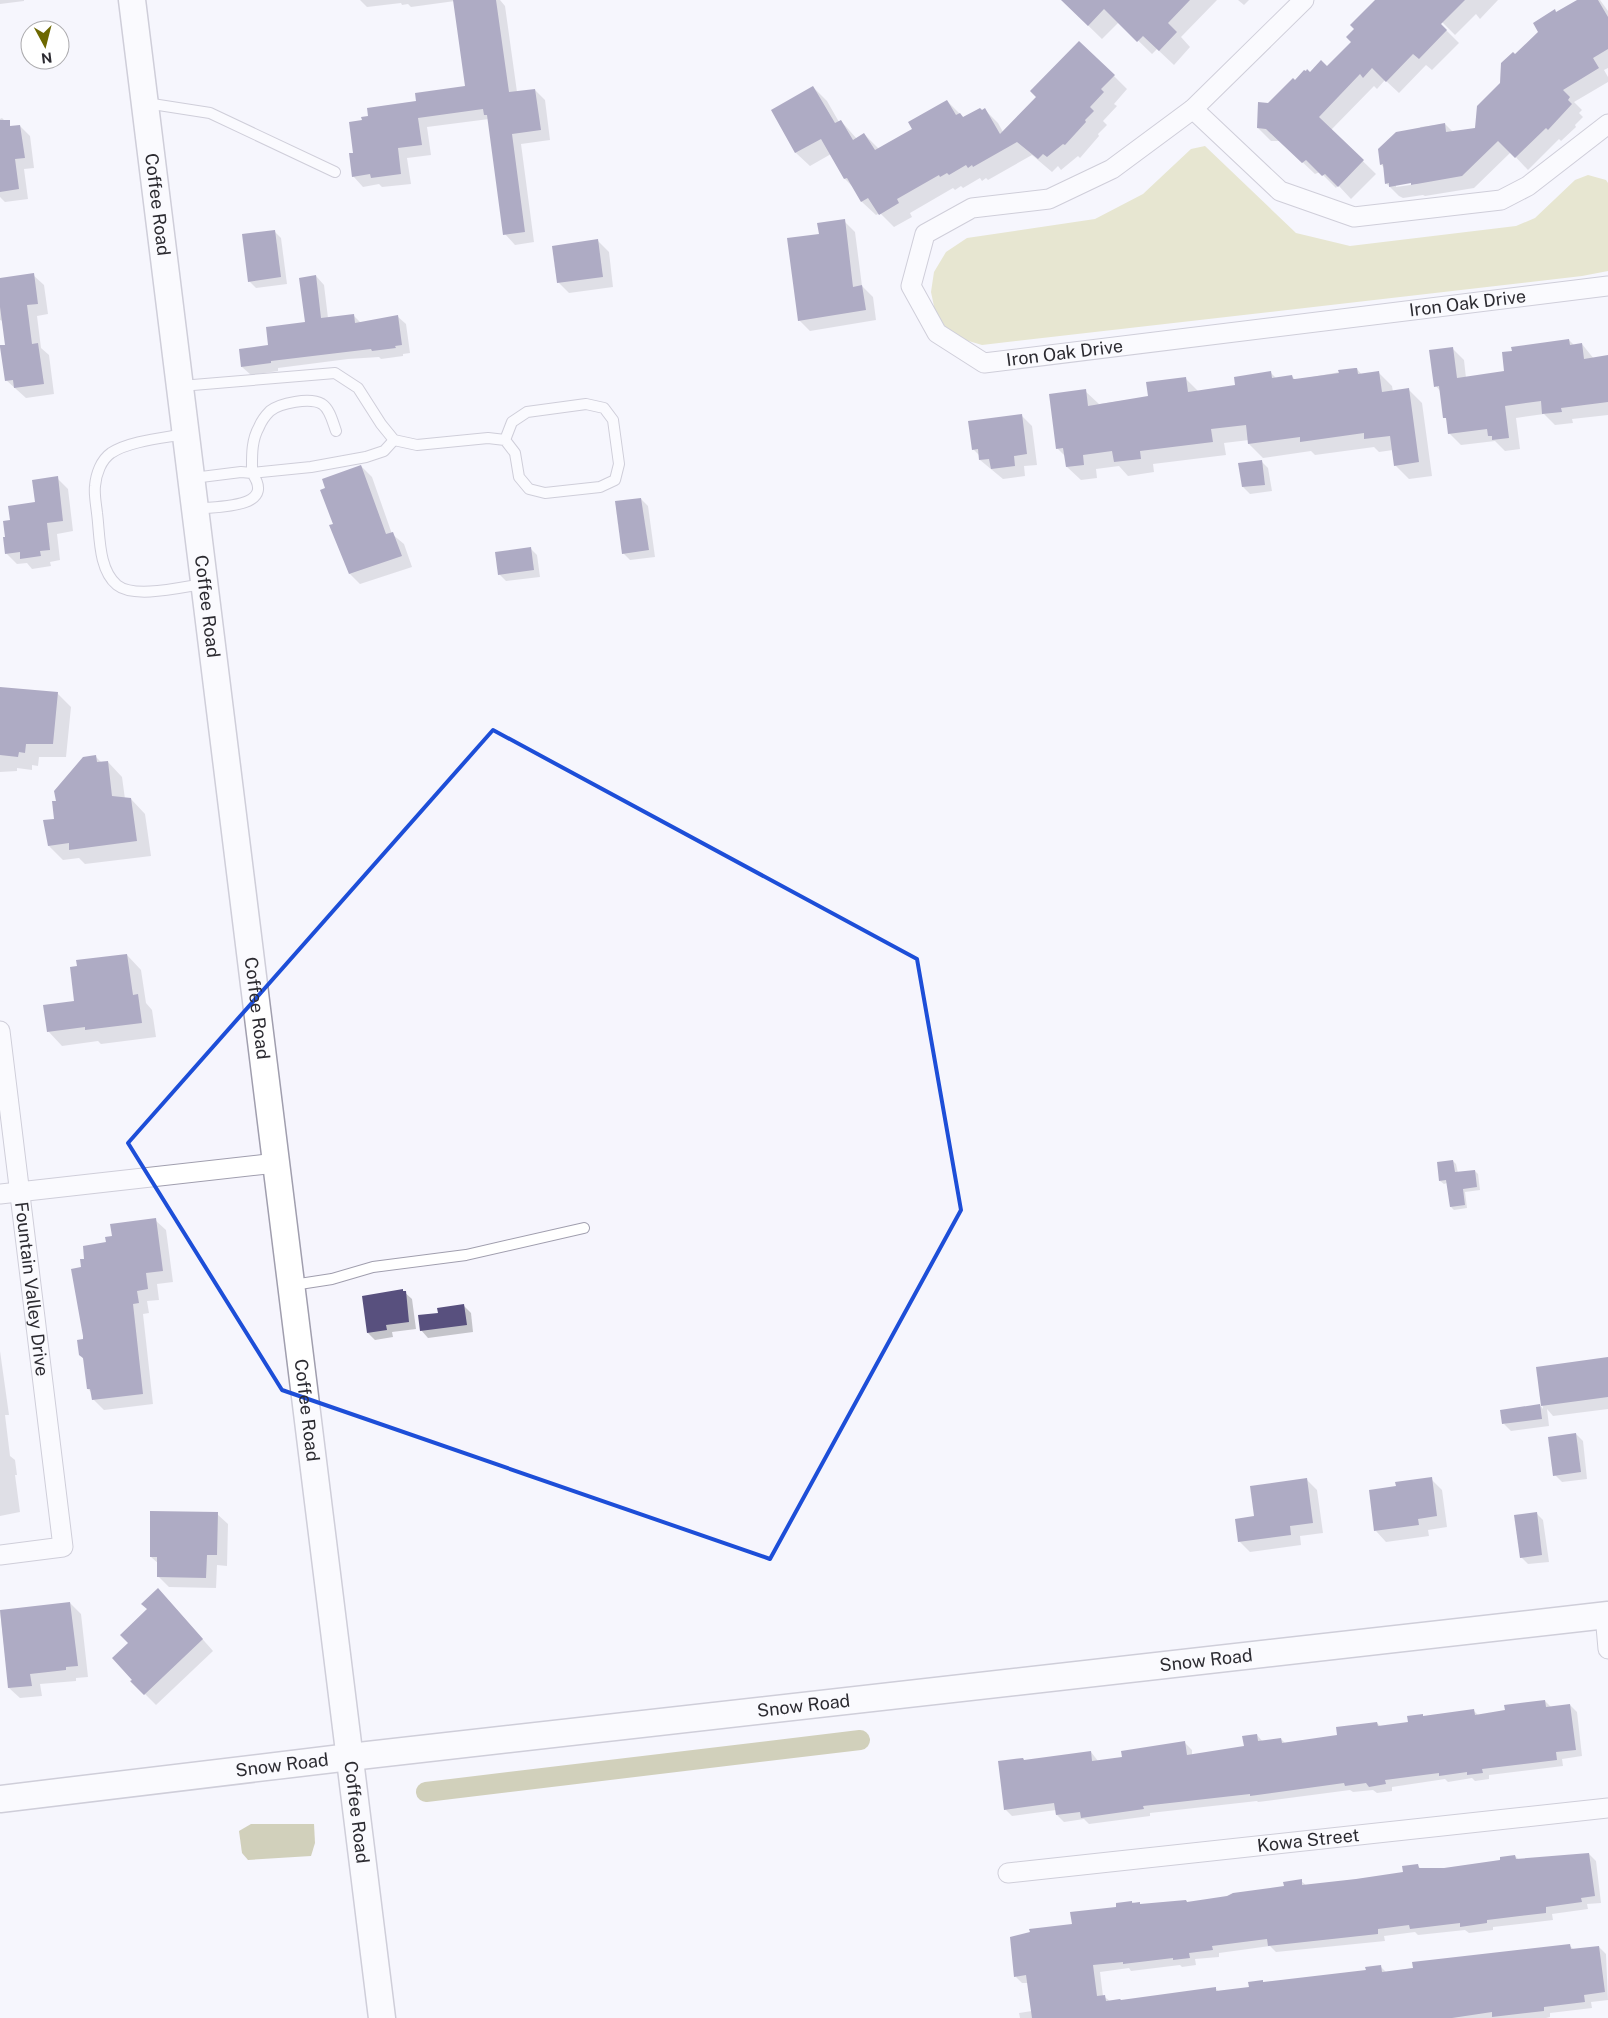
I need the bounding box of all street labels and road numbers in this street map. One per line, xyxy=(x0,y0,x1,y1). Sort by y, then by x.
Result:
street label: Coffee Road xyxy=(141,152,175,257)
street label: Iron Oak Drive xyxy=(1408,285,1527,320)
street label: Iron Oak Drive xyxy=(1005,335,1124,370)
street label: Coffee Road xyxy=(191,554,224,659)
street label: Coffee Road xyxy=(241,956,274,1061)
street label: Fountain Valley Drive xyxy=(11,1201,53,1377)
street label: Coffee Road xyxy=(290,1358,324,1463)
street label: Snow Road xyxy=(1158,1644,1254,1676)
street label: Snow Road xyxy=(756,1690,851,1721)
street label: Snow Road xyxy=(234,1749,330,1781)
street label: Coffee Road xyxy=(340,1760,374,1865)
street label: Kowa Street xyxy=(1256,1824,1360,1856)

